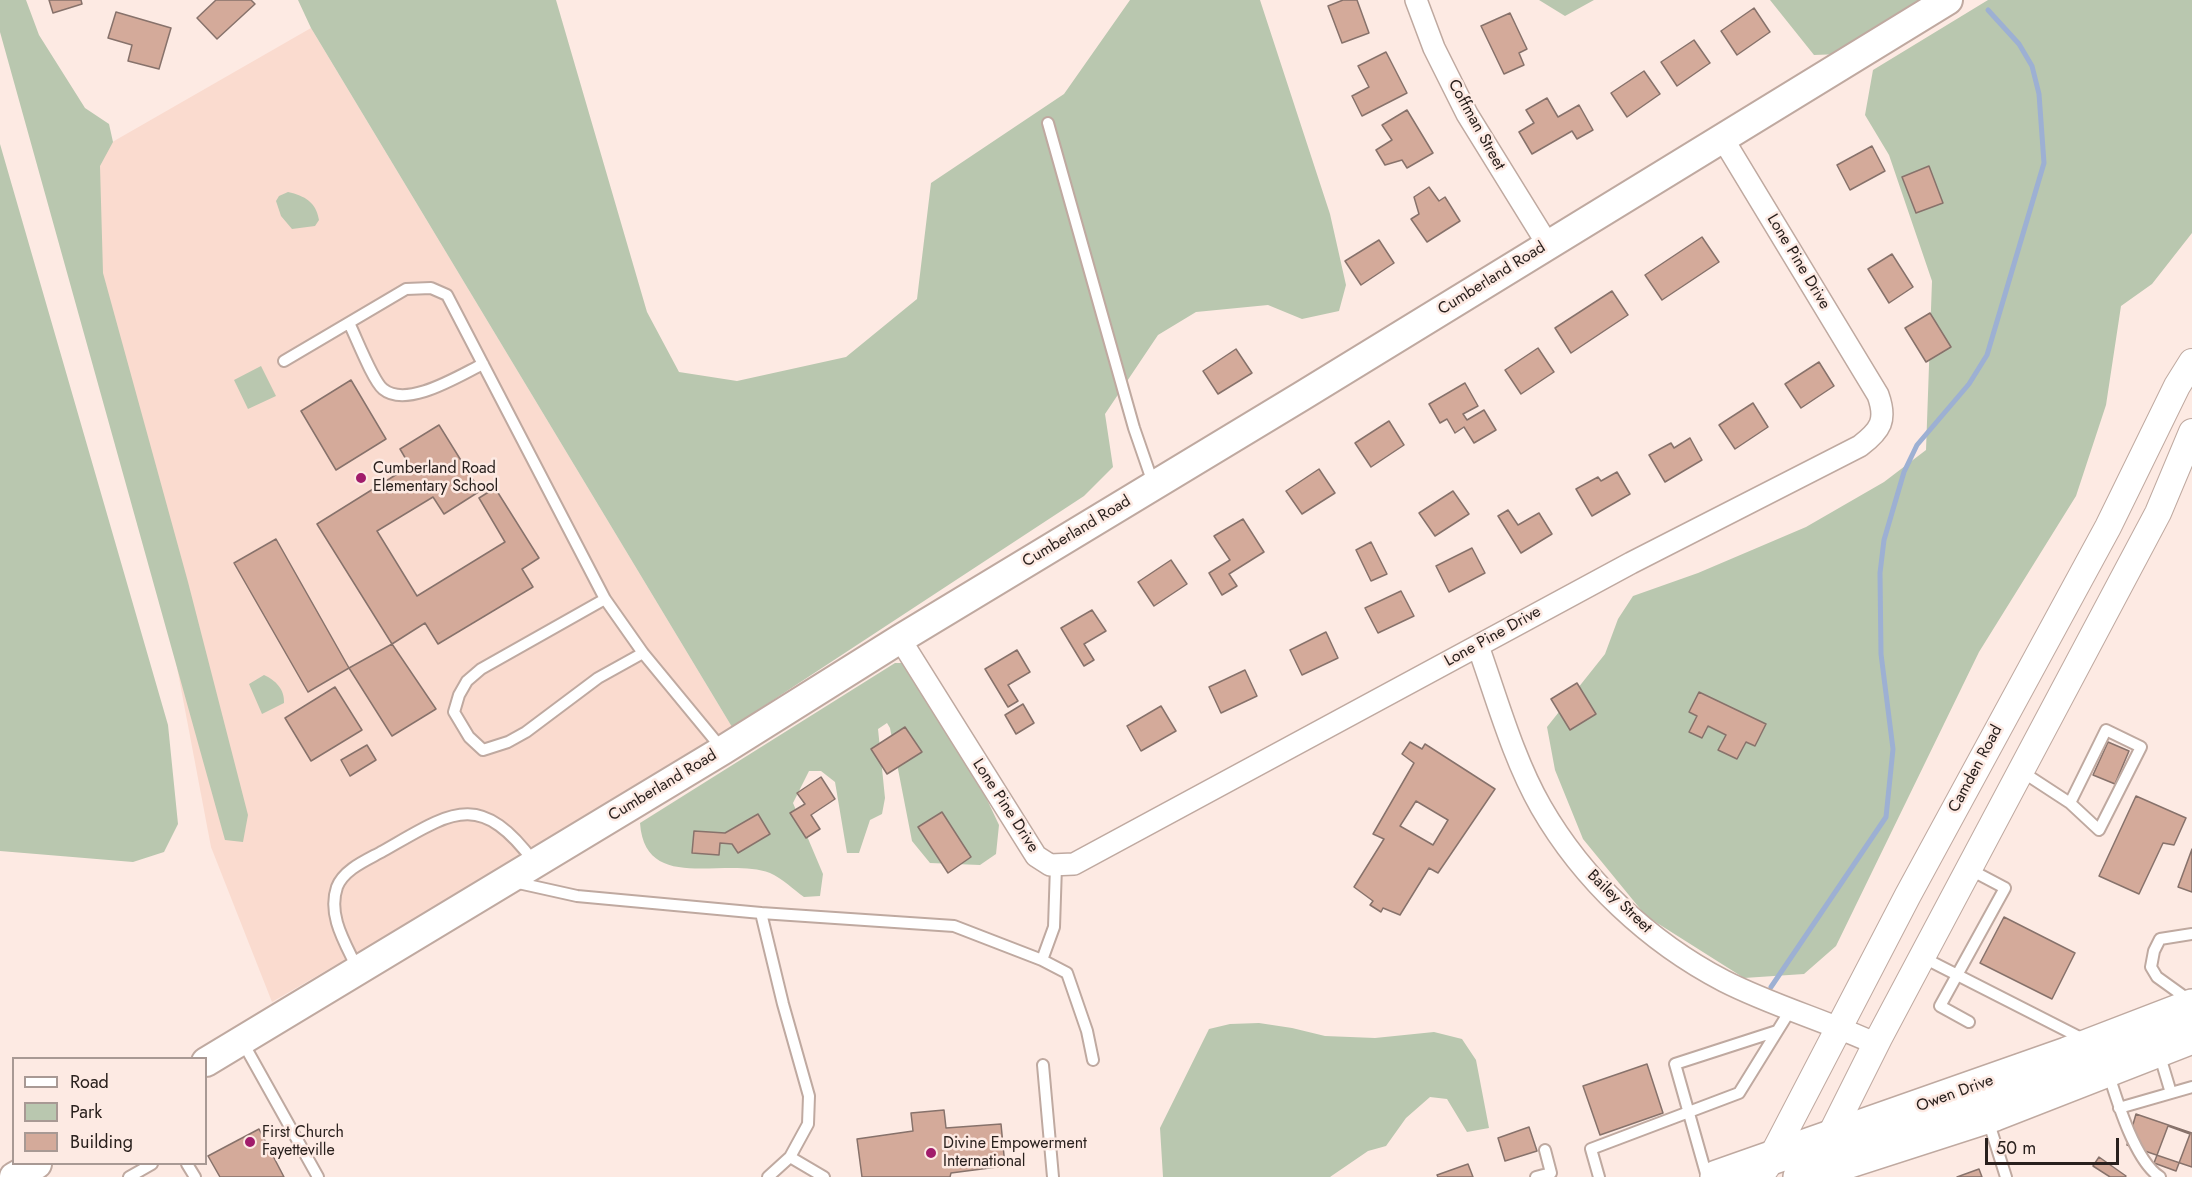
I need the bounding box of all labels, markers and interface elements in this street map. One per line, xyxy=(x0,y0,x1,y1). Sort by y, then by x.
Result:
street label: Coffman Street xyxy=(1443,76,1509,174)
street label: Lone Pine Drive xyxy=(1762,211,1834,313)
street label: Cumberland Road xyxy=(1435,238,1549,320)
place label: Cumberland Road Elementary School xyxy=(373,459,498,497)
marker: Cumberland Road Elementary School xyxy=(354,471,368,485)
street label: Cumberland Road xyxy=(1019,492,1135,572)
street label: Lone Pine Drive xyxy=(1441,603,1545,671)
street label: Camden Road xyxy=(1945,722,2007,816)
street label: Cumberland Road xyxy=(605,746,721,826)
street label: Lone Pine Drive xyxy=(968,756,1042,856)
street label: Bailey Street xyxy=(1583,866,1655,938)
legend xyxy=(12,1057,207,1165)
text: Road xyxy=(70,1069,109,1095)
street label: Owen Drive xyxy=(1914,1071,1996,1117)
text: Park xyxy=(70,1099,102,1125)
place label: First Church Fayetteville xyxy=(262,1123,344,1161)
scale bar xyxy=(1988,1126,2122,1164)
text: Building xyxy=(70,1129,133,1155)
place label: Divine Empowerment International xyxy=(943,1134,1087,1172)
marker: First Church Fayetteville xyxy=(243,1135,257,1149)
text: 50 m xyxy=(1996,1135,2036,1161)
marker: Divine Empowerment International xyxy=(924,1146,938,1160)

